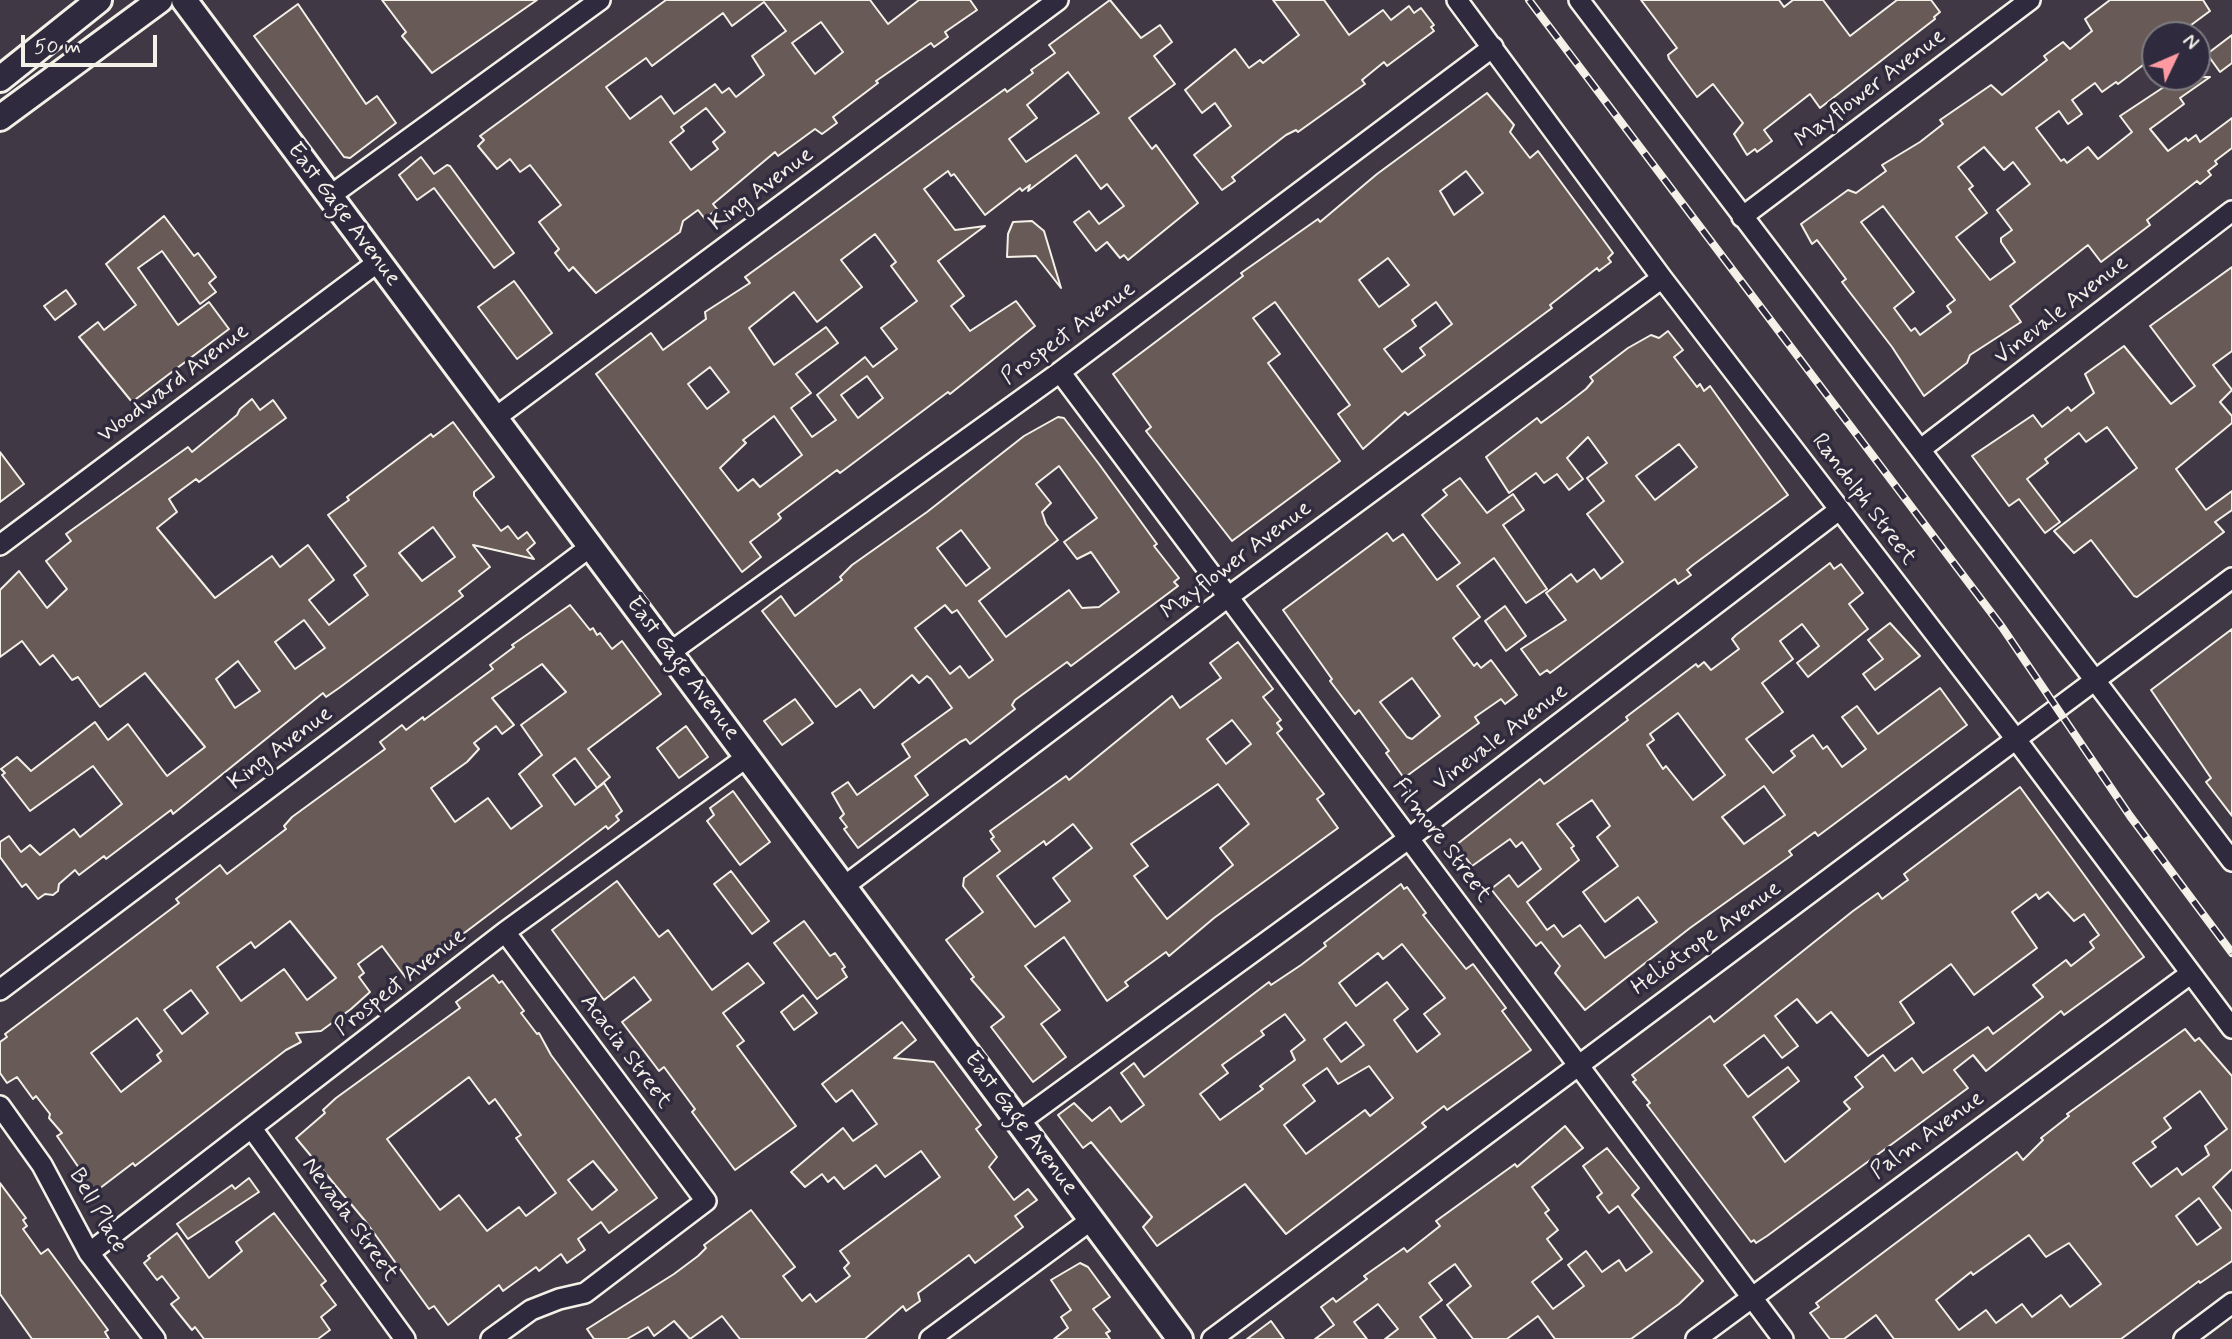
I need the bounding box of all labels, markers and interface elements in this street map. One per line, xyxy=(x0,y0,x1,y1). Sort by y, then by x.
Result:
scale bar xyxy=(24,21,161,65)
north arrow xyxy=(2141,21,2211,91)
street label: Mayflower Avenue xyxy=(1790,23,1952,155)
text: N xyxy=(2177,29,2203,56)
text: 50 m xyxy=(34,33,81,61)
street label: East Gage Avenue xyxy=(280,138,406,292)
street label: King Avenue xyxy=(704,142,820,238)
street label: Vinevale Avenue xyxy=(1990,250,2134,372)
street label: Prospect Avenue xyxy=(997,276,1141,392)
street label: Woodward Avenue xyxy=(93,318,255,450)
street label: Randolph Street xyxy=(1805,429,1921,571)
street label: Mayflower Avenue xyxy=(1156,495,1318,627)
street label: East Gage Avenue xyxy=(619,592,745,746)
street label: Vinevale Avenue xyxy=(1428,678,1574,798)
street label: King Avenue xyxy=(223,701,339,797)
street label: Filmore Street xyxy=(1385,773,1497,909)
street label: Heliotrope Avenue xyxy=(1627,875,1787,1003)
street label: Prospect Avenue xyxy=(330,923,472,1043)
street label: Acacia Street xyxy=(573,989,677,1115)
street label: East Gage Avenue xyxy=(957,1047,1083,1201)
street label: Palm Avenue xyxy=(1866,1086,1990,1186)
street label: Nevada Street xyxy=(295,1153,403,1287)
street label: Bell Place xyxy=(62,1164,132,1258)

